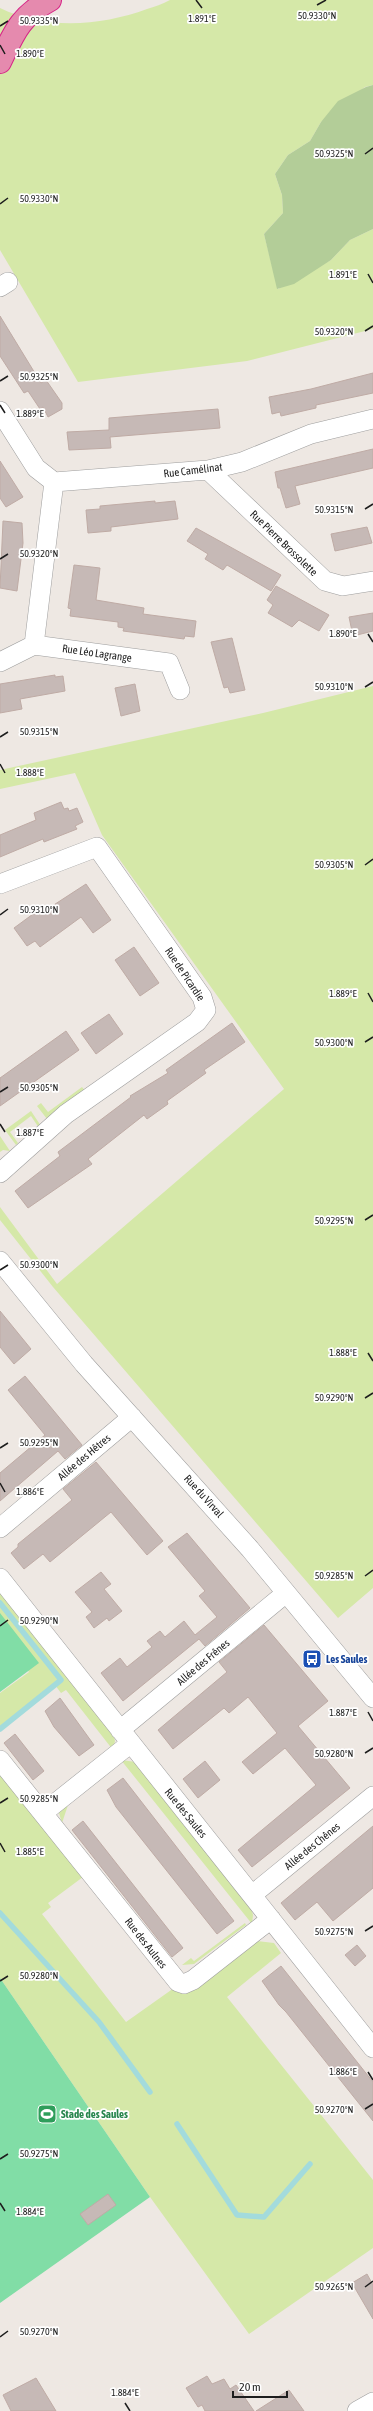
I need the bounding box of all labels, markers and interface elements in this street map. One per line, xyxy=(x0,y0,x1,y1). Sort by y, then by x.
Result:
text: 50.9330°N xyxy=(298,10,336,21)
text: 1.891°E xyxy=(188,13,217,24)
text: 50.9335°N xyxy=(20,15,58,26)
text: 1.890°E xyxy=(16,48,45,59)
text: 50.9325°N xyxy=(315,148,353,159)
text: 50.9330°N xyxy=(20,193,58,204)
text: 1.891°E xyxy=(329,269,358,280)
text: 50.9320°N xyxy=(315,326,353,337)
text: 50.9325°N xyxy=(20,371,58,382)
text: 1.889°E xyxy=(16,408,45,419)
street label: Rue Camélinat xyxy=(163,460,223,480)
text: 50.9315°N xyxy=(315,504,353,515)
street label: Rue Pierre Brossolette xyxy=(248,508,320,578)
text: 50.9320°N xyxy=(20,548,58,559)
text: 1.890°E xyxy=(329,628,358,639)
street label: Rue Léo Lagrange xyxy=(61,642,133,664)
text: 50.9310°N xyxy=(315,681,353,692)
text: 50.9315°N xyxy=(20,726,58,737)
text: 1.888°E xyxy=(16,767,45,778)
text: 50.9305°N xyxy=(315,859,353,870)
text: 50.9310°N xyxy=(20,904,58,915)
street label: Rue de Picardie xyxy=(163,945,207,1003)
text: 1.889°E xyxy=(329,988,358,999)
text: 50.9300°N xyxy=(315,1037,353,1048)
text: 50.9305°N xyxy=(20,1082,58,1093)
text: 1.887°E xyxy=(16,1127,45,1138)
text: 50.9295°N xyxy=(315,1215,353,1226)
text: 50.9300°N xyxy=(20,1259,58,1270)
text: 1.888°E xyxy=(329,1347,358,1358)
text: 50.9290°N xyxy=(315,1392,353,1403)
street label: Allée des Hêtres xyxy=(55,1431,113,1482)
text: 50.9295°N xyxy=(20,1437,58,1448)
street label: Rue du Virval xyxy=(182,1472,226,1520)
text: 1.886°E xyxy=(16,1486,45,1497)
text: 50.9285°N xyxy=(315,1570,353,1581)
text: 50.9290°N xyxy=(20,1615,58,1626)
street label: Allée des Frênes xyxy=(174,1636,232,1687)
bus stop icon: Les Saules xyxy=(301,1648,323,1670)
place label: Les Saules xyxy=(326,1653,367,1665)
text: 1.887°E xyxy=(329,1707,358,1718)
text: 50.9280°N xyxy=(315,1748,353,1759)
street label: Rue des Saules xyxy=(163,1786,209,1840)
text: 50.9285°N xyxy=(20,1793,58,1804)
street label: Allée des Chênes xyxy=(282,1820,342,1872)
text: 1.885°E xyxy=(16,1846,45,1857)
street label: Rue des Aulnes xyxy=(123,1915,169,1971)
text: 50.9275°N xyxy=(315,1926,353,1937)
text: 50.9280°N xyxy=(20,1970,58,1981)
text: 1.886°E xyxy=(329,2066,358,2077)
sports icon: Stade des Saules xyxy=(36,2103,58,2125)
text: 50.9270°N xyxy=(315,2104,353,2115)
place label: Stade des Saules xyxy=(61,2108,128,2120)
text: 50.9275°N xyxy=(20,2148,58,2159)
text: 1.884°E xyxy=(16,2206,45,2217)
text: 50.9265°N xyxy=(315,2281,353,2292)
text: 50.9270°N xyxy=(20,2326,58,2337)
scale bar xyxy=(233,2373,287,2399)
text: 20 m xyxy=(239,2380,261,2394)
text: 1.884°E xyxy=(111,2387,140,2398)

